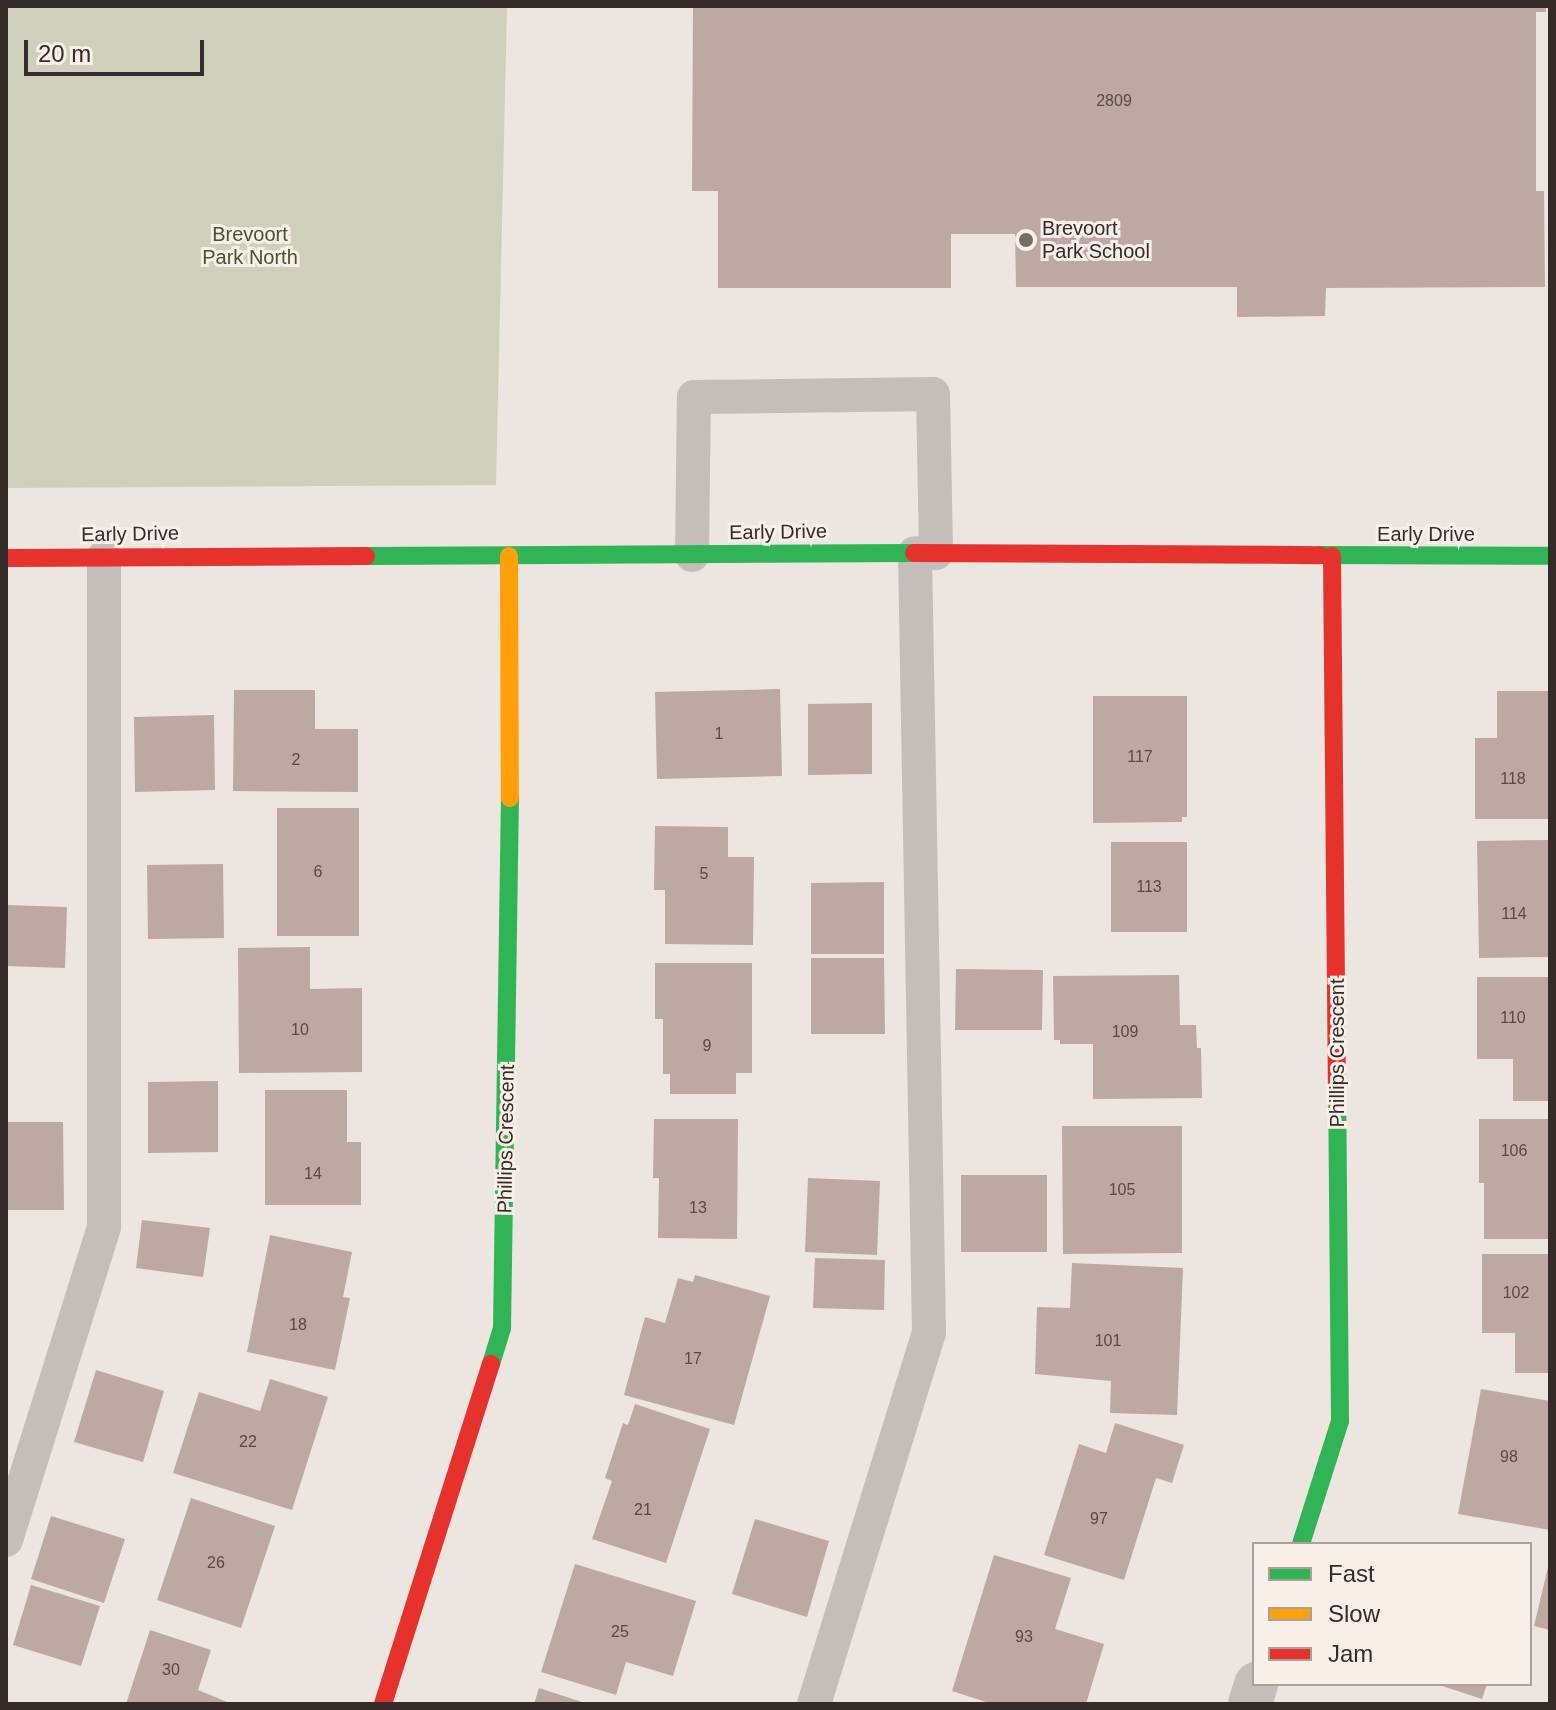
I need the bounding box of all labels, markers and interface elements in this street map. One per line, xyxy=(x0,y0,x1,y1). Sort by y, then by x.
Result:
scale bar xyxy=(28,24,208,74)
text: 20 m xyxy=(38,40,91,67)
house number: 2809 xyxy=(1096,91,1132,111)
place label: Brevoort Park School xyxy=(1042,216,1150,263)
park label: Brevoort Park North xyxy=(202,222,298,269)
marker: Brevoort Park School xyxy=(1017,231,1035,249)
street label: Early Drive xyxy=(729,519,827,545)
street label: Early Drive xyxy=(81,521,179,547)
street label: Early Drive xyxy=(1377,522,1475,546)
house number: 1 xyxy=(715,724,723,744)
house number: 117 xyxy=(1127,747,1153,767)
house number: 2 xyxy=(292,750,300,770)
house number: 118 xyxy=(1500,769,1526,789)
house number: 6 xyxy=(314,862,322,882)
house number: 5 xyxy=(700,864,708,884)
house number: 113 xyxy=(1136,877,1162,897)
house number: 114 xyxy=(1501,904,1527,924)
street label: Phillips Crescent xyxy=(1325,979,1349,1127)
house number: 110 xyxy=(1500,1008,1526,1028)
house number: 10 xyxy=(291,1020,309,1040)
house number: 109 xyxy=(1112,1022,1138,1042)
house number: 9 xyxy=(703,1036,711,1056)
street label: Phillips Crescent xyxy=(493,1064,519,1214)
house number: 106 xyxy=(1501,1141,1527,1161)
house number: 14 xyxy=(304,1164,322,1184)
house number: 105 xyxy=(1109,1180,1135,1200)
house number: 13 xyxy=(689,1198,707,1218)
house number: 102 xyxy=(1503,1283,1529,1303)
house number: 18 xyxy=(289,1315,307,1335)
house number: 101 xyxy=(1095,1331,1121,1351)
house number: 17 xyxy=(684,1349,702,1369)
house number: 22 xyxy=(239,1432,257,1452)
house number: 98 xyxy=(1500,1447,1518,1467)
house number: 21 xyxy=(634,1500,652,1520)
house number: 97 xyxy=(1090,1509,1108,1529)
legend xyxy=(1252,1542,1532,1686)
house number: 26 xyxy=(207,1553,225,1573)
text: Fast xyxy=(1328,1560,1375,1587)
text: Slow xyxy=(1328,1600,1380,1627)
house number: 25 xyxy=(611,1622,629,1642)
house number: 93 xyxy=(1015,1627,1033,1647)
text: Jam xyxy=(1328,1640,1373,1667)
house number: 30 xyxy=(162,1660,180,1680)

